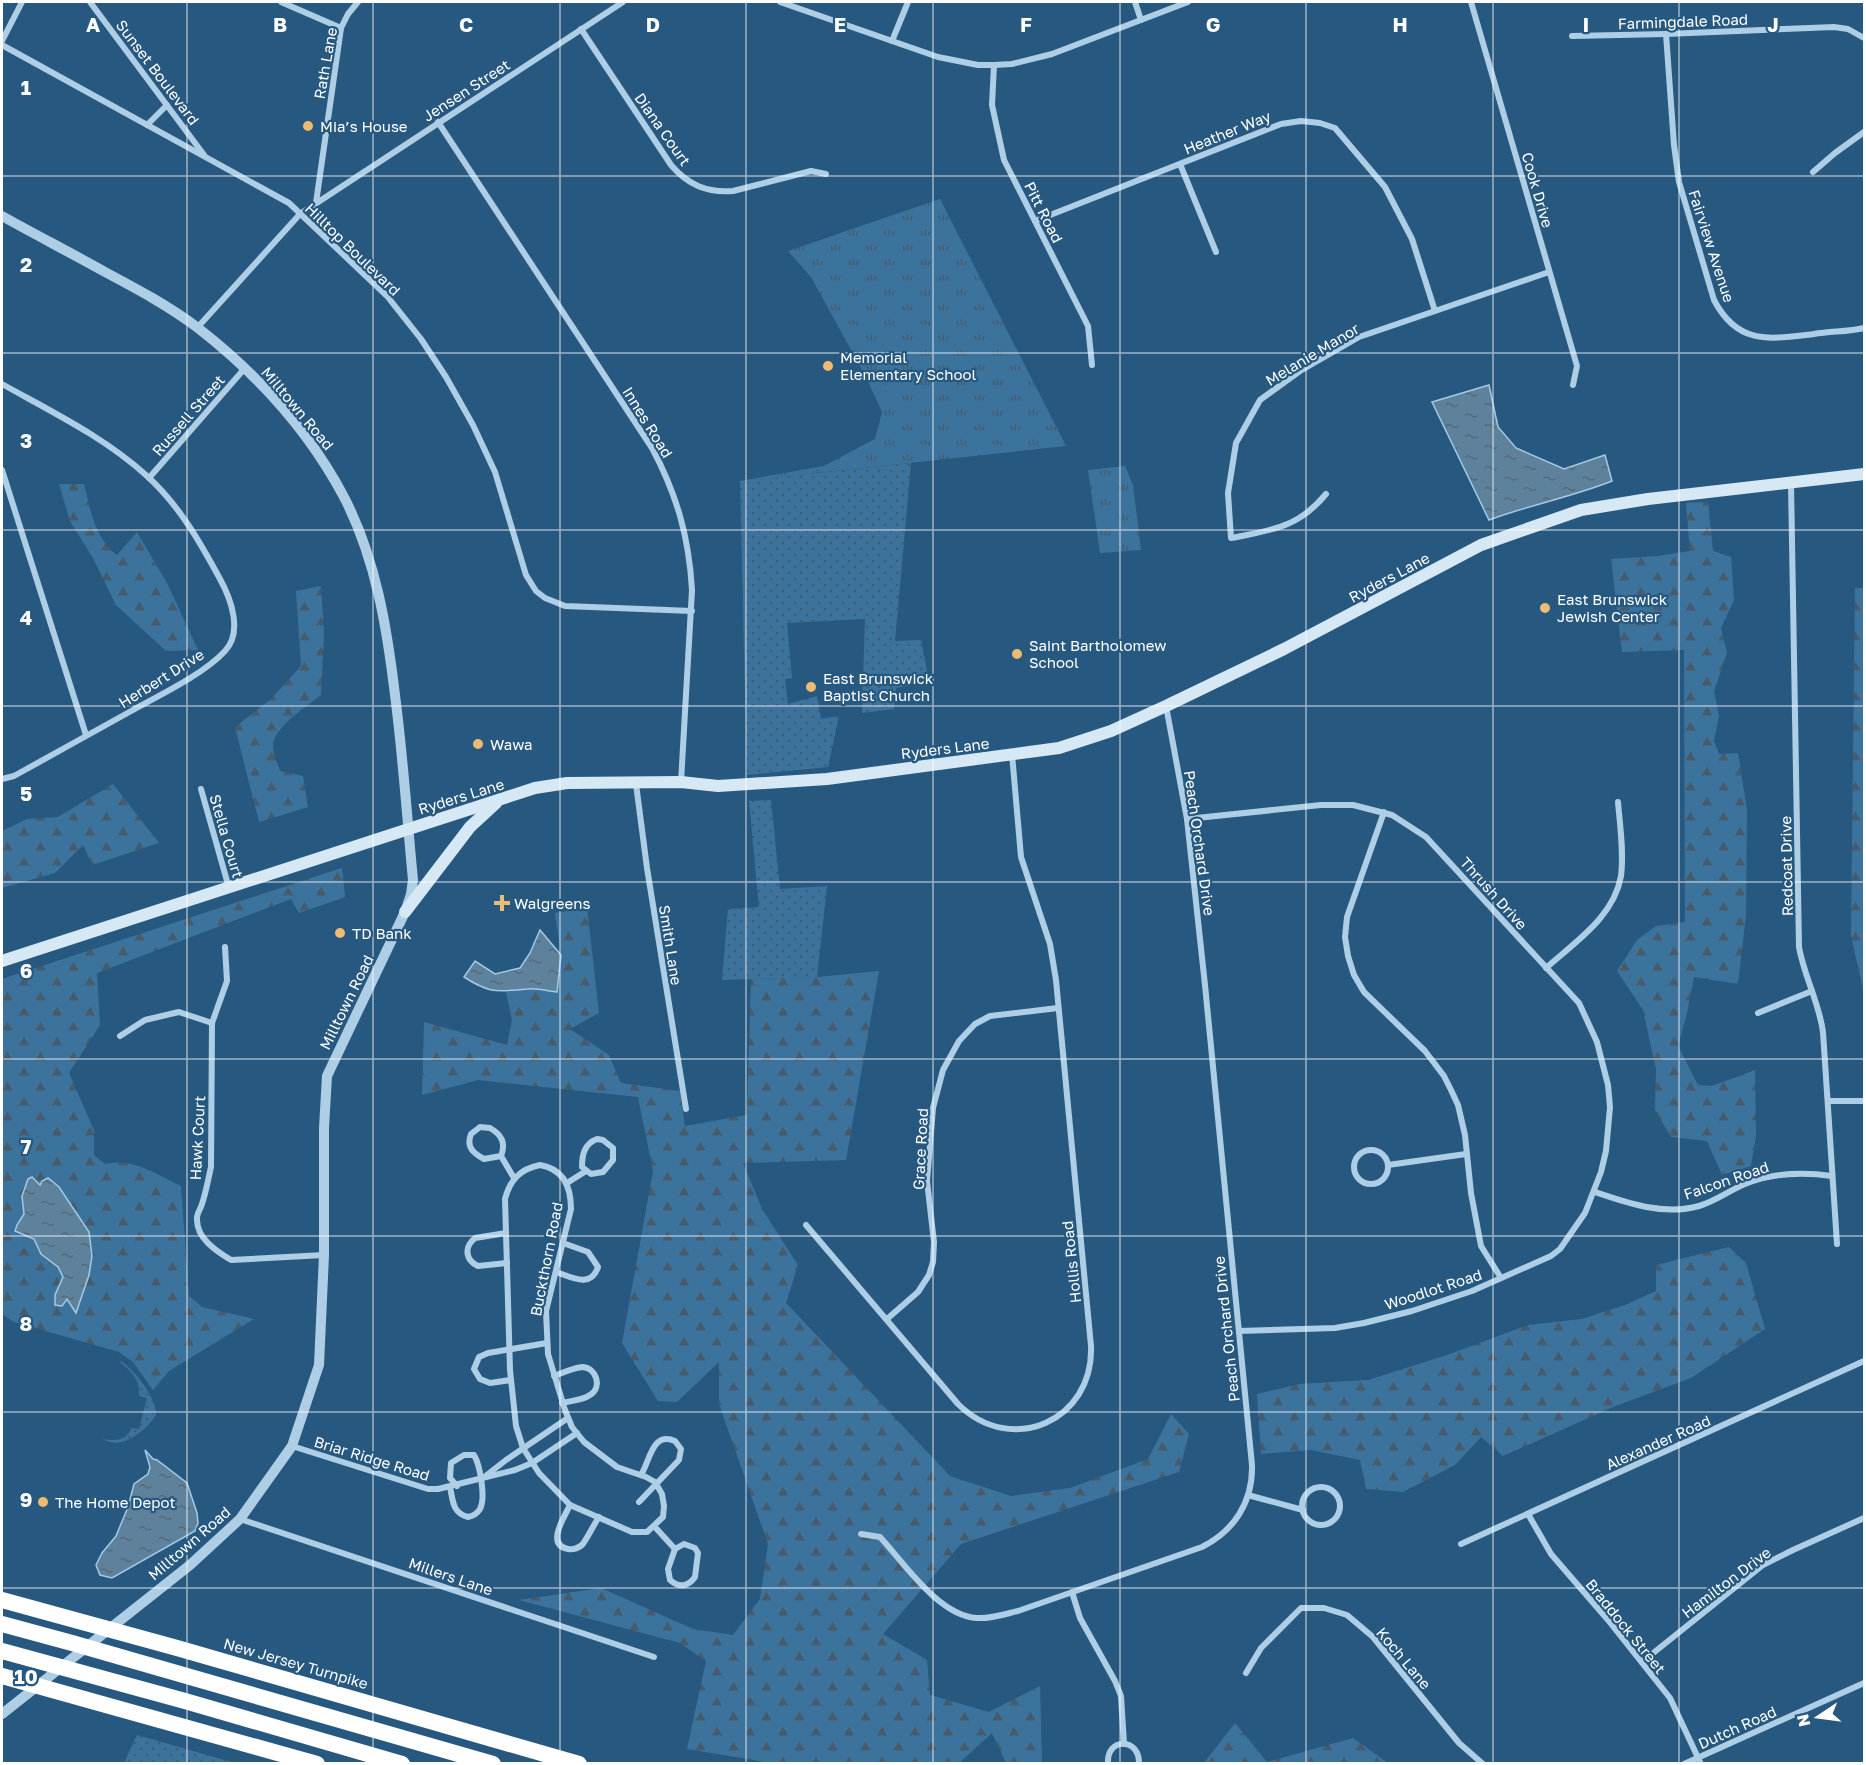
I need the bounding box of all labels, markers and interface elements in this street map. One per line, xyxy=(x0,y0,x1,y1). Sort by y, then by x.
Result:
street label: Farmingdale Road xyxy=(1618,10,1748,32)
text: A xyxy=(86,12,100,36)
text: B xyxy=(273,12,287,36)
text: C xyxy=(459,12,473,36)
text: D xyxy=(646,12,660,36)
text: E xyxy=(834,12,846,36)
text: F xyxy=(1020,12,1032,36)
text: G xyxy=(1206,12,1220,36)
text: H xyxy=(1392,12,1408,36)
text: I xyxy=(1583,12,1589,36)
text: J xyxy=(1767,12,1779,36)
street label: Sunset Boulevard xyxy=(113,16,203,128)
street label: Rath Lane xyxy=(310,25,340,100)
street label: Jensen Street xyxy=(419,55,513,125)
text: 1 xyxy=(21,75,31,99)
street label: Diana Court xyxy=(631,89,695,169)
street label: Heather Way xyxy=(1181,106,1274,158)
place label: Mia’s House xyxy=(320,117,408,135)
marker: Mia’s House xyxy=(301,119,315,133)
street label: Cook Drive xyxy=(1519,150,1557,230)
street label: Pitt Road xyxy=(1021,178,1067,246)
street label: Fairview Avenue xyxy=(1685,187,1739,305)
street label: Hilltop Boulevard xyxy=(302,199,404,299)
text: 2 xyxy=(20,252,32,276)
street label: Melanie Manor xyxy=(1262,319,1362,389)
place label: Memorial Elementary School xyxy=(840,348,976,383)
marker: Memorial Elementary School xyxy=(821,359,835,373)
street label: Milltown Road xyxy=(258,363,338,453)
street label: Russell Street xyxy=(148,371,228,459)
street label: Innes Road xyxy=(619,383,677,461)
text: 3 xyxy=(20,428,32,452)
street label: Ryders Lane xyxy=(1346,548,1433,606)
place label: East Brunswick Jewish Center xyxy=(1557,590,1668,625)
marker: East Brunswick Jewish Center xyxy=(1538,601,1552,615)
text: 4 xyxy=(20,605,32,629)
place label: Saint Bartholomew School xyxy=(1029,636,1166,671)
street label: Herbert Drive xyxy=(115,645,207,711)
marker: Saint Bartholomew School xyxy=(1010,647,1024,661)
place label: East Brunswick Baptist Church xyxy=(823,669,934,704)
marker: East Brunswick Baptist Church xyxy=(804,680,818,694)
street label: Ryders Lane xyxy=(900,734,990,762)
place label: Wawa xyxy=(490,735,532,753)
marker: Wawa xyxy=(471,737,485,751)
street label: Peach Orchard Drive xyxy=(1181,769,1219,917)
street label: Ryders Lane xyxy=(416,774,506,818)
text: 5 xyxy=(20,781,32,805)
street label: Stella Court xyxy=(206,792,248,880)
street label: Redcoat Drive xyxy=(1776,815,1796,916)
street label: Thrush Drive xyxy=(1457,853,1532,933)
place label: Walgreens xyxy=(514,894,590,912)
marker: Walgreens xyxy=(495,896,509,910)
street label: Smith Lane xyxy=(656,904,686,987)
place label: TD Bank xyxy=(352,924,412,942)
marker: TD Bank xyxy=(333,926,347,940)
street label: Milltown Road xyxy=(315,952,377,1052)
text: 6 xyxy=(20,958,32,982)
street label: Hawk Court xyxy=(186,1095,208,1181)
street label: Grace Road xyxy=(909,1108,931,1190)
text: 7 xyxy=(21,1134,32,1158)
street label: Falcon Road xyxy=(1681,1157,1771,1203)
street label: Buckthorn Road xyxy=(526,1200,566,1318)
street label: Hollis Road xyxy=(1058,1220,1084,1304)
street label: Peach Orchard Drive xyxy=(1209,1255,1243,1403)
street label: Woodlot Road xyxy=(1382,1265,1484,1313)
text: 8 xyxy=(20,1311,32,1335)
street label: Alexander Road xyxy=(1603,1411,1713,1473)
street label: Briar Ridge Road xyxy=(312,1432,432,1484)
text: 9 xyxy=(20,1487,32,1511)
place label: The Home Depot xyxy=(55,1493,176,1511)
marker: The Home Depot xyxy=(36,1495,50,1509)
street label: Milltown Road xyxy=(144,1502,234,1584)
street label: Hamilton Drive xyxy=(1678,1542,1774,1621)
street label: Millers Lane xyxy=(407,1553,496,1599)
street label: Braddock Street xyxy=(1582,1575,1670,1677)
street label: Koch Lane xyxy=(1373,1623,1435,1693)
street label: New Jersey Turnpike xyxy=(222,1634,371,1692)
text: 10 xyxy=(14,1664,38,1688)
north arrow xyxy=(1788,1687,1848,1747)
street label: Dutch Road xyxy=(1695,1702,1779,1752)
text: N xyxy=(1792,1712,1814,1729)

